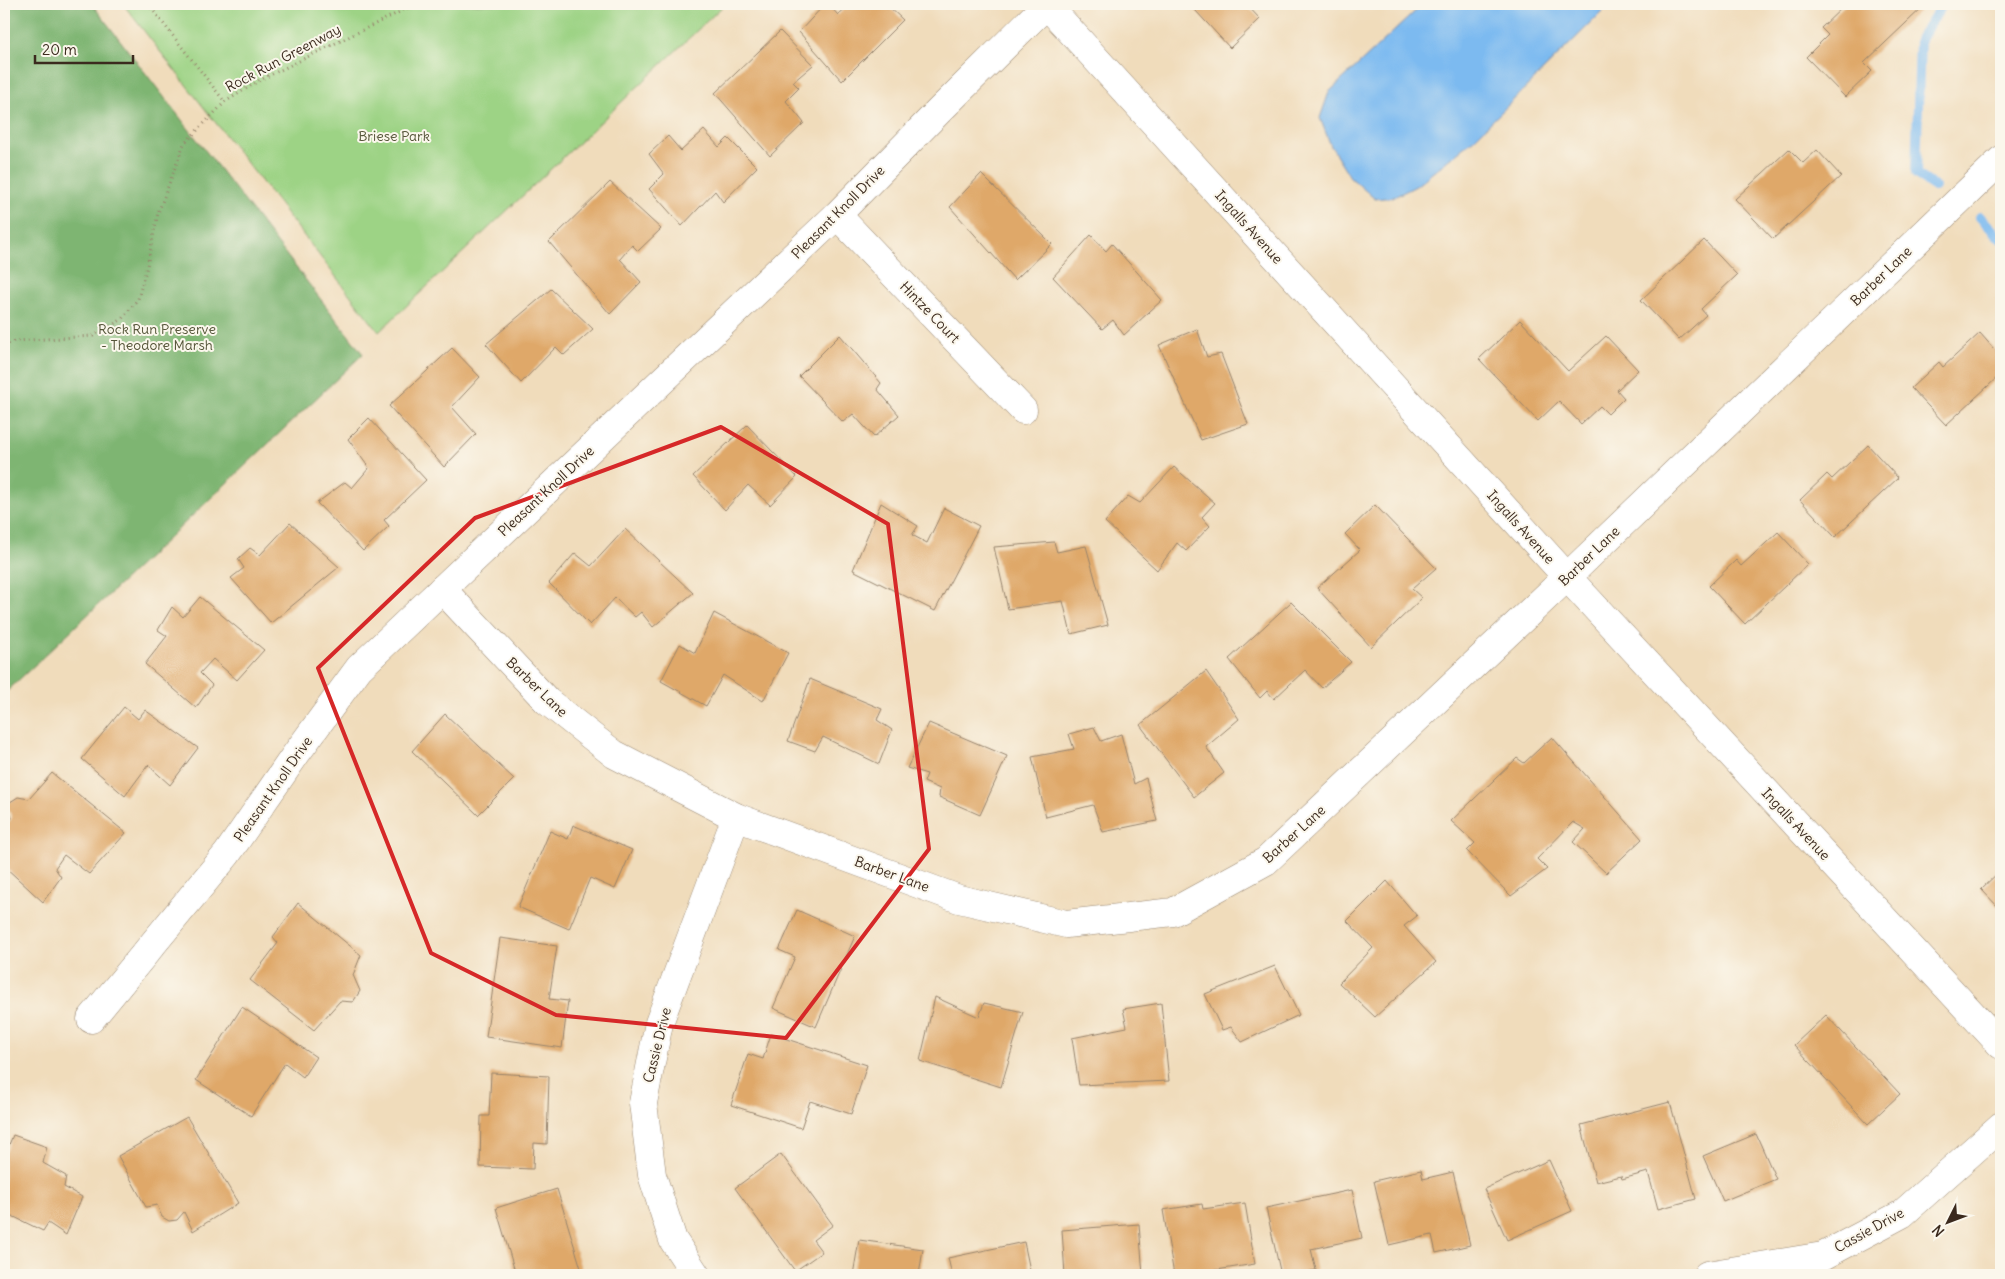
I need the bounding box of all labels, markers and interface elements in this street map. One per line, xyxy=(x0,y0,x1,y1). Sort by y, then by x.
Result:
street label: Rock Run Greenway xyxy=(222,20,344,96)
scale bar xyxy=(35,32,132,64)
text: 20 m xyxy=(42,40,77,59)
park label: Briese Park xyxy=(358,127,430,145)
street label: Pleasant Knoll Drive xyxy=(788,162,888,262)
street label: Ingalls Avenue xyxy=(1211,186,1287,268)
street label: Barber Lane xyxy=(1847,242,1915,310)
street label: Hintze Court xyxy=(896,277,964,347)
park label: Rock Run Preserve - Theodore Marsh xyxy=(98,320,216,354)
street label: Pleasant Knoll Drive xyxy=(494,442,598,540)
street label: Ingalls Avenue xyxy=(1483,486,1559,568)
street label: Barber Lane xyxy=(1555,522,1623,590)
street label: Barber Lane xyxy=(503,653,571,721)
street label: Pleasant Knoll Drive xyxy=(230,733,316,845)
street label: Ingalls Avenue xyxy=(1758,784,1834,864)
street label: Barber Lane xyxy=(1259,801,1329,867)
street label: Barber Lane xyxy=(852,852,932,896)
street label: Cassie Drive xyxy=(639,1005,675,1085)
north arrow xyxy=(1922,1196,1972,1246)
street label: Cassie Drive xyxy=(1831,1203,1907,1257)
text: N xyxy=(1928,1221,1948,1240)

